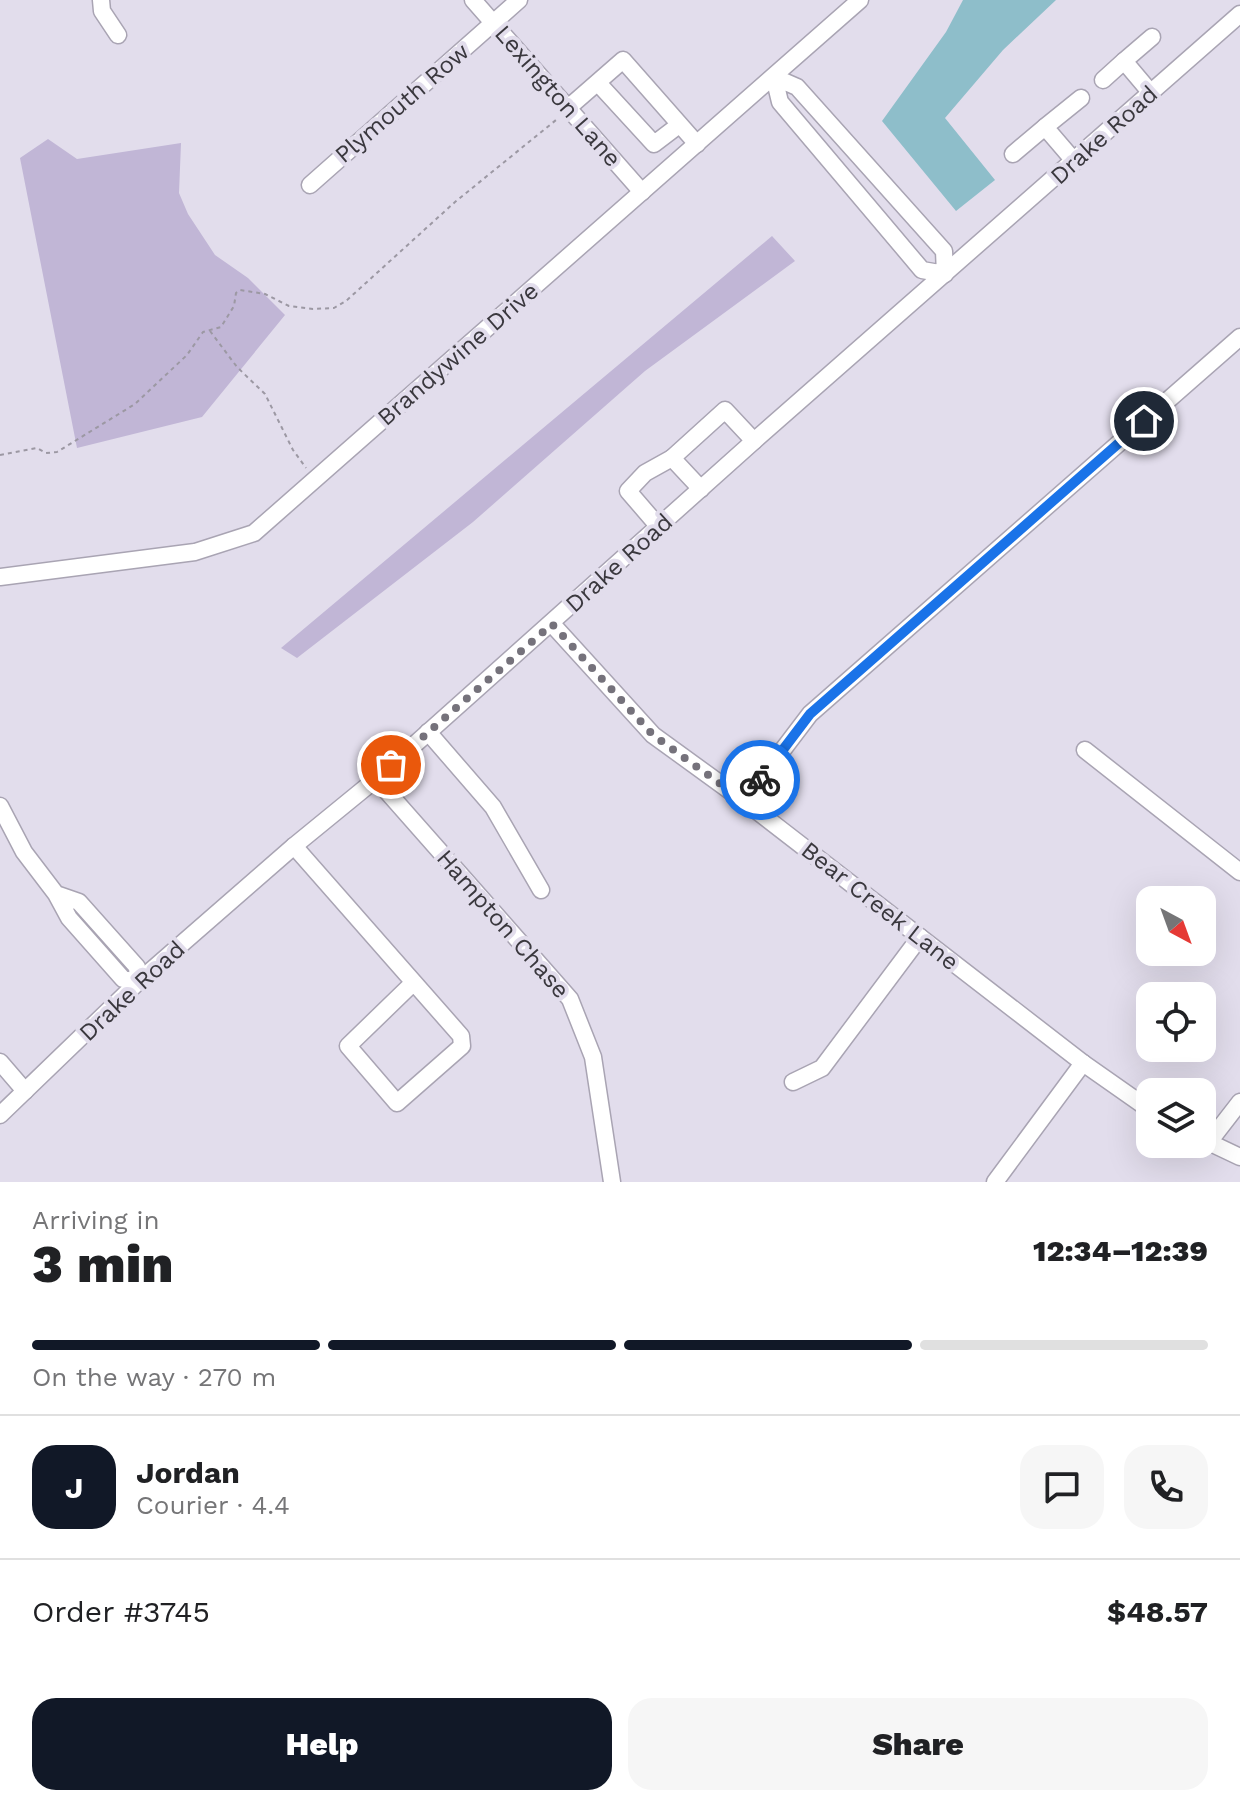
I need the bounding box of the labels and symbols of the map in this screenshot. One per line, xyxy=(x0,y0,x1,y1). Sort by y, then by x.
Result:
street label: Lexington Lane xyxy=(489,20,627,172)
street label: Plymouth Row xyxy=(329,37,475,169)
street label: Drake Road xyxy=(1045,80,1163,190)
street label: Brandywine Drive xyxy=(372,277,544,431)
pin xyxy=(1110,387,1178,455)
street label: Drake Road xyxy=(560,508,678,618)
pin xyxy=(357,731,425,799)
courier xyxy=(720,740,800,820)
street label: Bear Creek Lane xyxy=(796,836,964,976)
street label: Hampton Chase xyxy=(431,844,575,1004)
north arrow xyxy=(1136,886,1216,966)
street label: Drake Road xyxy=(73,935,191,1047)

